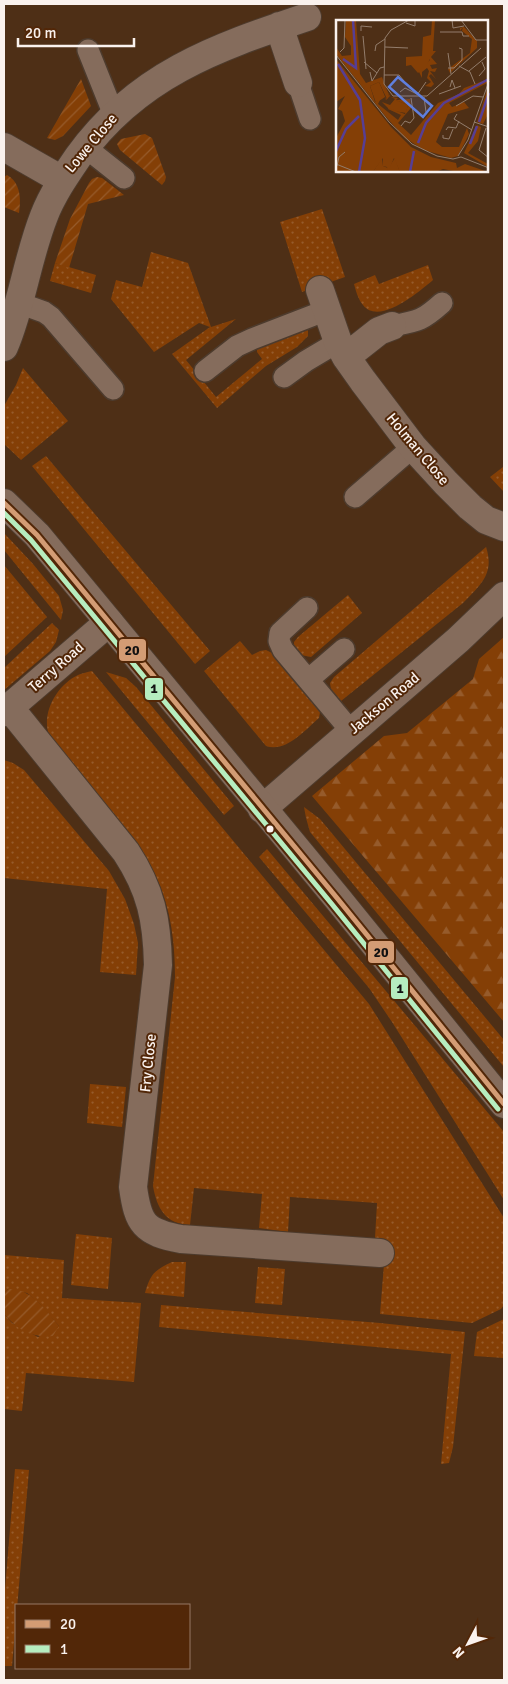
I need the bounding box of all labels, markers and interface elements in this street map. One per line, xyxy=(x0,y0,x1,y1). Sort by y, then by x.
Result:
scale bar xyxy=(18,15,134,47)
inset map xyxy=(336,20,488,172)
text: 20 m xyxy=(25,24,56,42)
street label: Lowe Close xyxy=(61,110,121,176)
street label: Holman Close xyxy=(383,409,453,489)
street label: Terry Road xyxy=(25,638,87,696)
line badge: 20 xyxy=(118,638,147,662)
text: 20 xyxy=(124,642,140,659)
street label: Jackson Road xyxy=(345,668,423,738)
line badge: 1 xyxy=(144,677,164,701)
text: 1 xyxy=(150,680,158,697)
unlabelled marker xyxy=(265,824,275,834)
line badge: 20 xyxy=(367,940,395,964)
text: 20 xyxy=(373,944,389,961)
line badge: 1 xyxy=(390,976,409,1000)
text: 1 xyxy=(396,980,404,997)
street label: Fry Close xyxy=(136,1033,160,1093)
legend xyxy=(15,1604,190,1669)
text: 20 xyxy=(60,1615,76,1633)
north arrow xyxy=(443,1619,493,1669)
text: 1 xyxy=(60,1640,68,1658)
text: N xyxy=(449,1643,468,1661)

